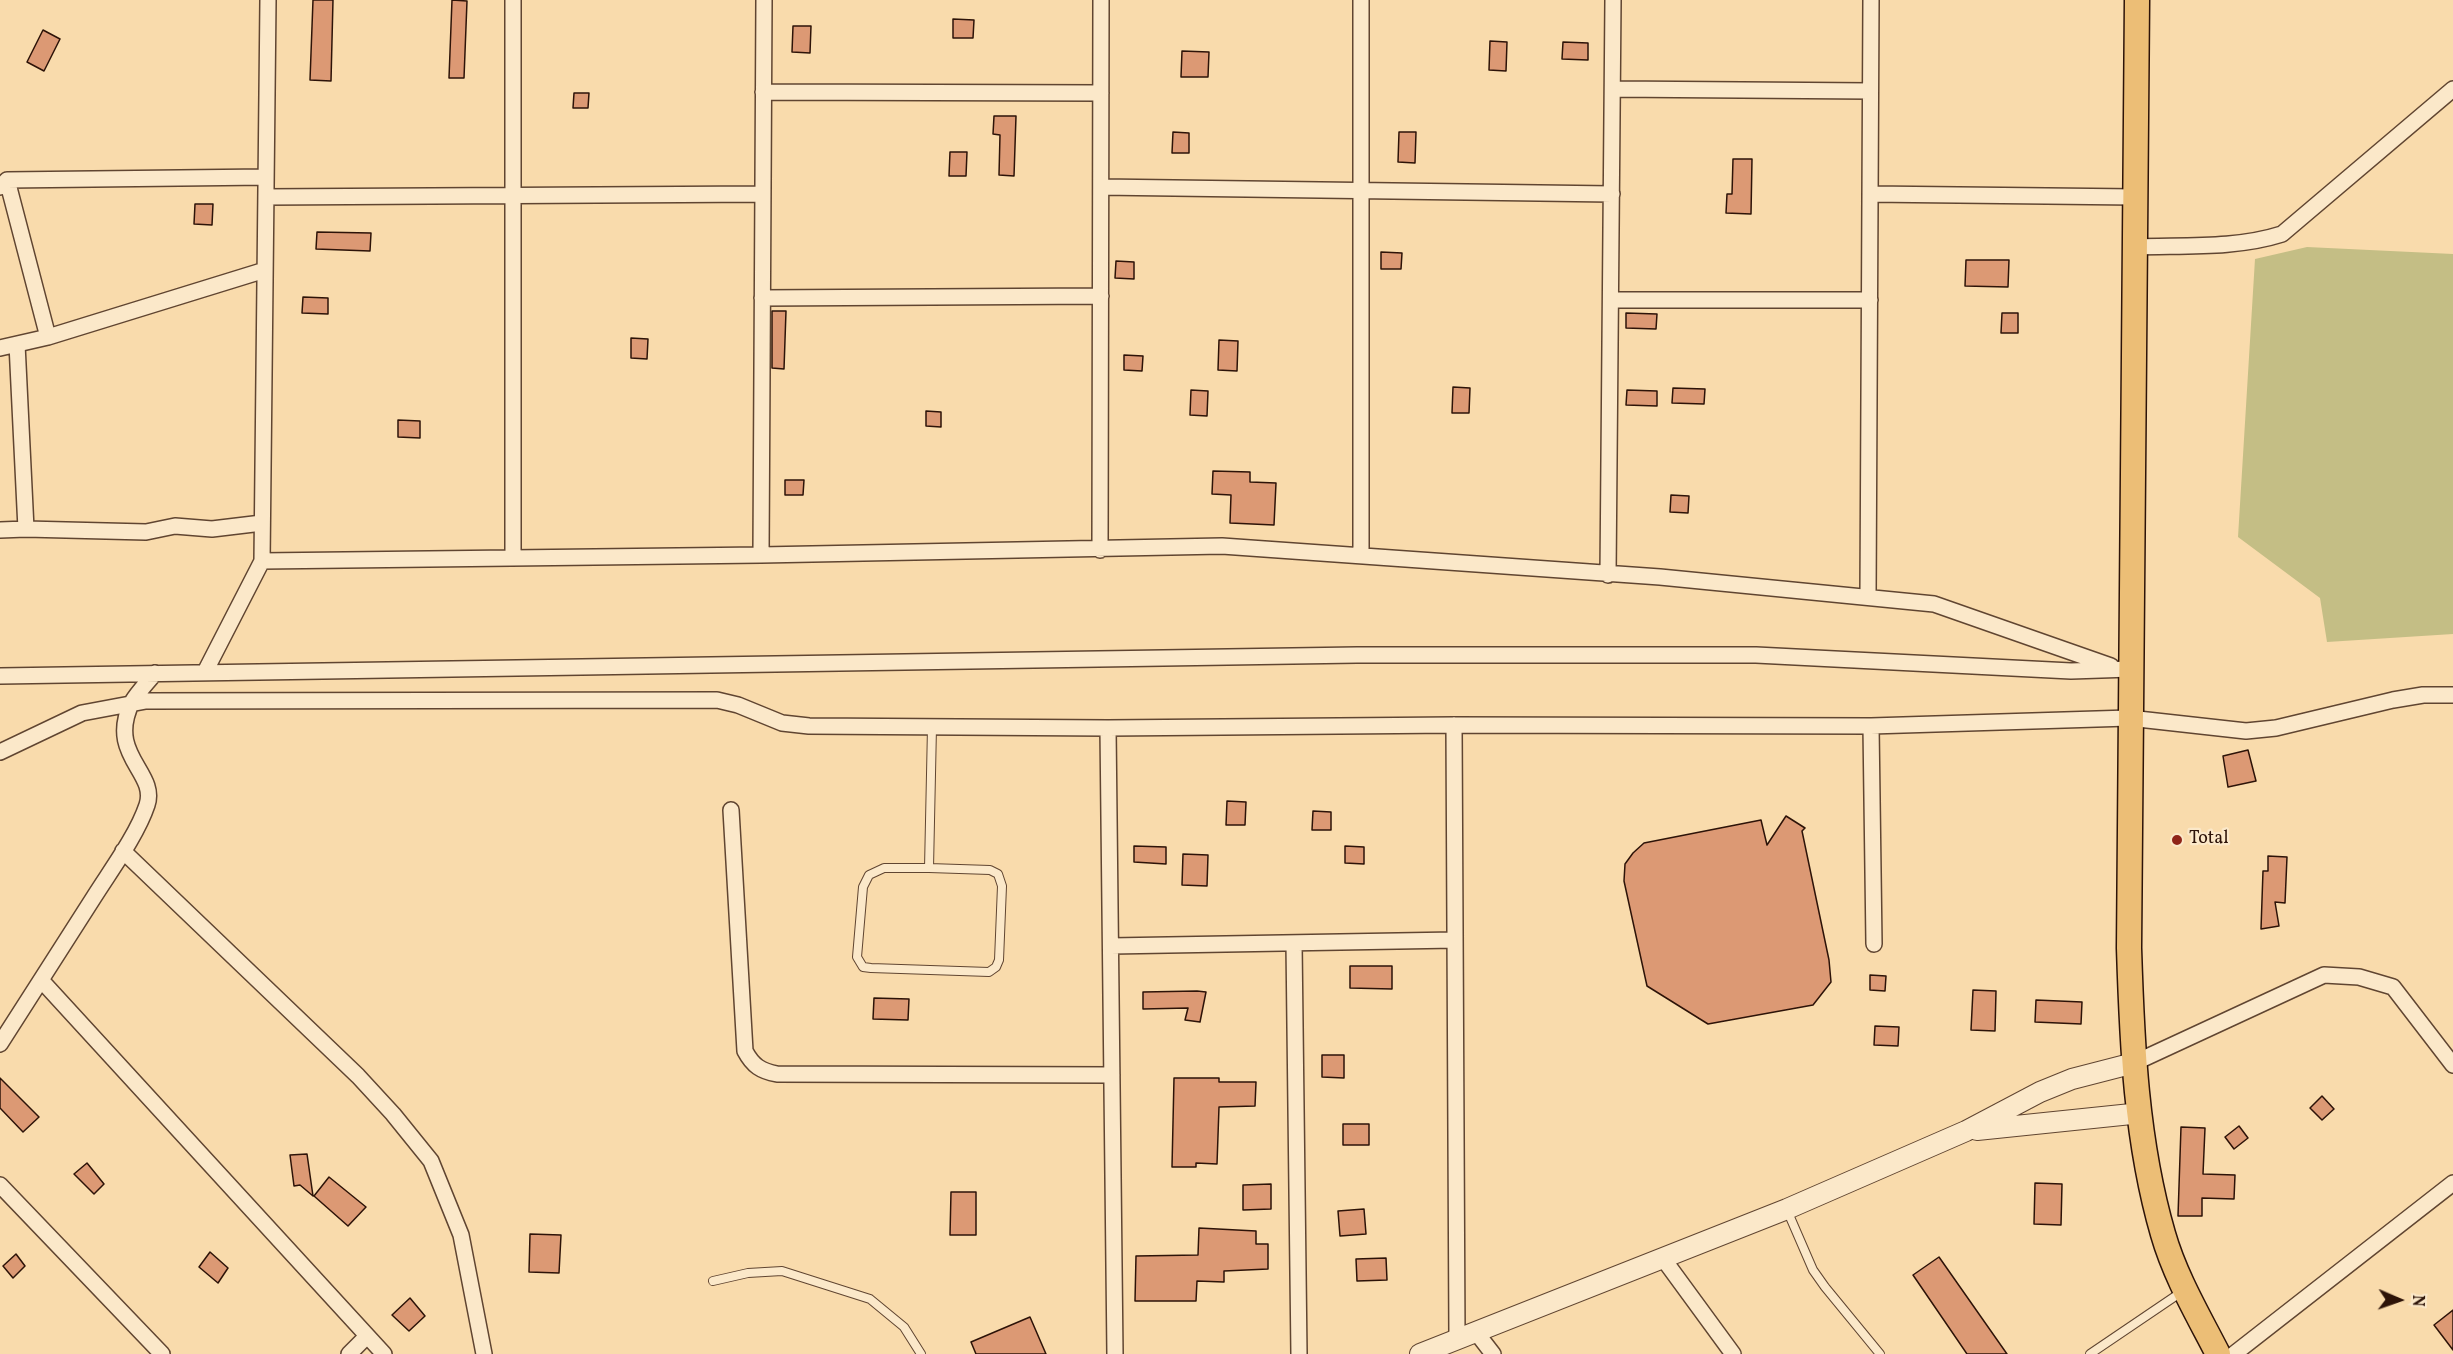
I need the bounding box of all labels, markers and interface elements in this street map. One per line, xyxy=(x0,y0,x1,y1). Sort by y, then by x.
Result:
place label: Total xyxy=(2189,829,2229,851)
marker: Total xyxy=(2170,833,2184,847)
north arrow xyxy=(2369,1270,2429,1330)
text: N xyxy=(2406,1294,2428,1307)

